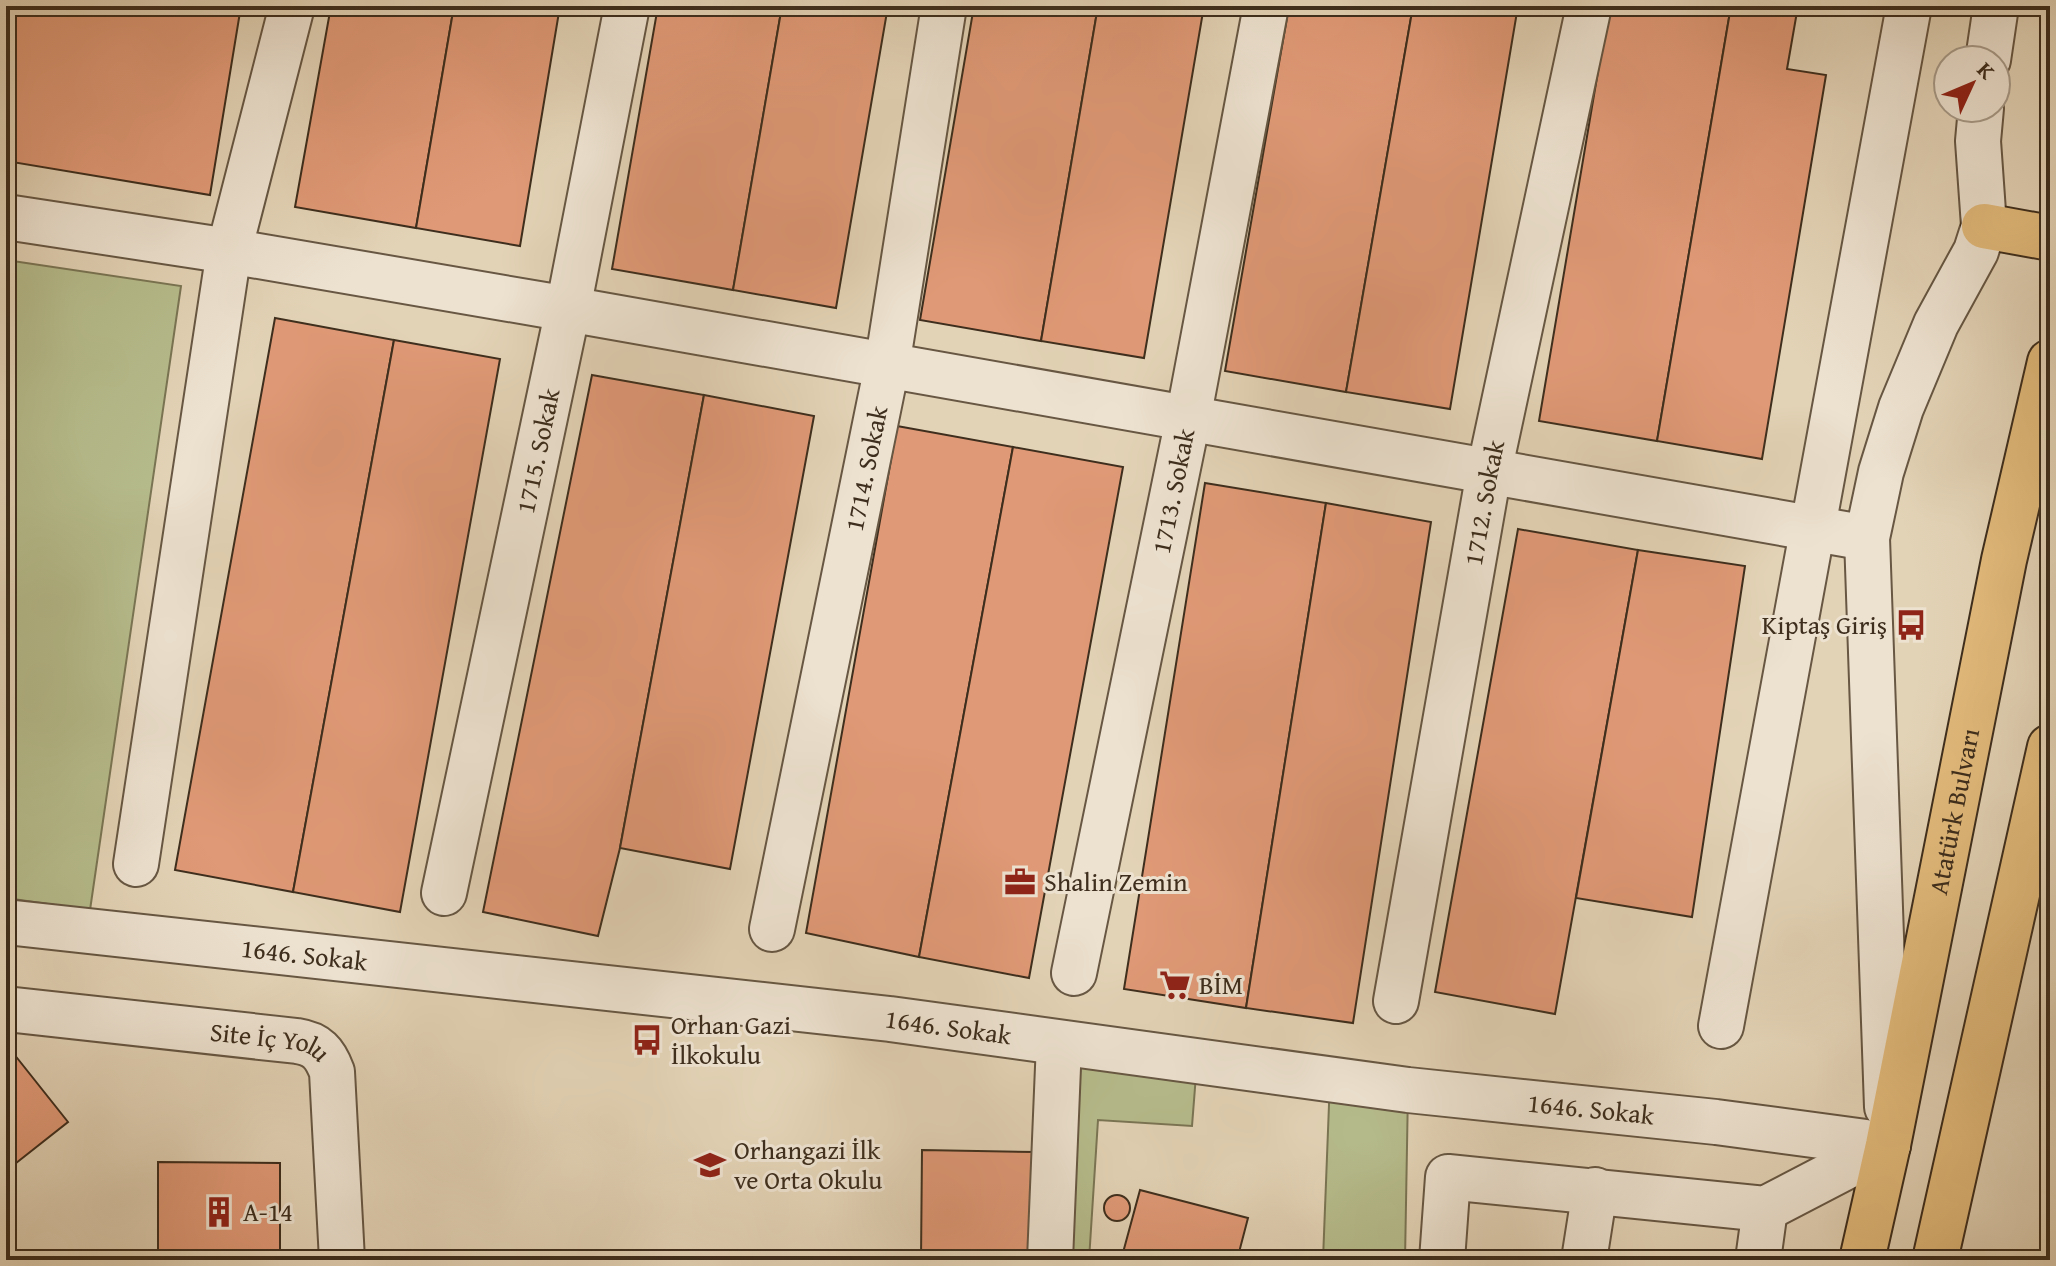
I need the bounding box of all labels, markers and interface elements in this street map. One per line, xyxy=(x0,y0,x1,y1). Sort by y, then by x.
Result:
north arrow xyxy=(1932,44,2012,124)
text: K xyxy=(1970,54,2003,86)
street label: 1715. Sokak xyxy=(505,384,570,517)
street label: 1714. Sokak xyxy=(834,402,898,534)
street label: 1713. Sokak xyxy=(1141,424,1205,557)
street label: 1712. Sokak xyxy=(1453,435,1515,568)
place label: Kiptaş Giriş xyxy=(1762,605,1887,644)
bus stop icon: Kiptaş Giriş xyxy=(1894,608,1928,642)
street label: Atatürk Bulvarı xyxy=(1918,725,1989,898)
place label: Shalin Zemin xyxy=(1044,862,1188,901)
office icon: Shalin Zemin xyxy=(1003,865,1037,899)
street label: 1646. Sokak xyxy=(239,928,370,981)
place label: BİM xyxy=(1199,965,1243,1004)
supermarket icon: BİM xyxy=(1158,968,1192,1002)
street label: 1646. Sokak xyxy=(883,999,1014,1055)
place label: Orhan Gazi İlkokulu xyxy=(671,1005,791,1074)
street label: Site İç Yolu xyxy=(208,1012,340,1070)
bus stop icon: Orhan Gazi İlkokulu xyxy=(630,1023,664,1057)
street label: 1646. Sokak xyxy=(1526,1083,1657,1135)
place label: Orhangazi İlk ve Orta Okulu xyxy=(734,1130,882,1199)
school or university icon: Orhangazi İlk ve Orta Okulu xyxy=(693,1148,727,1182)
place label: A-14 xyxy=(243,1192,293,1231)
building icon: A-14 xyxy=(202,1195,236,1229)

